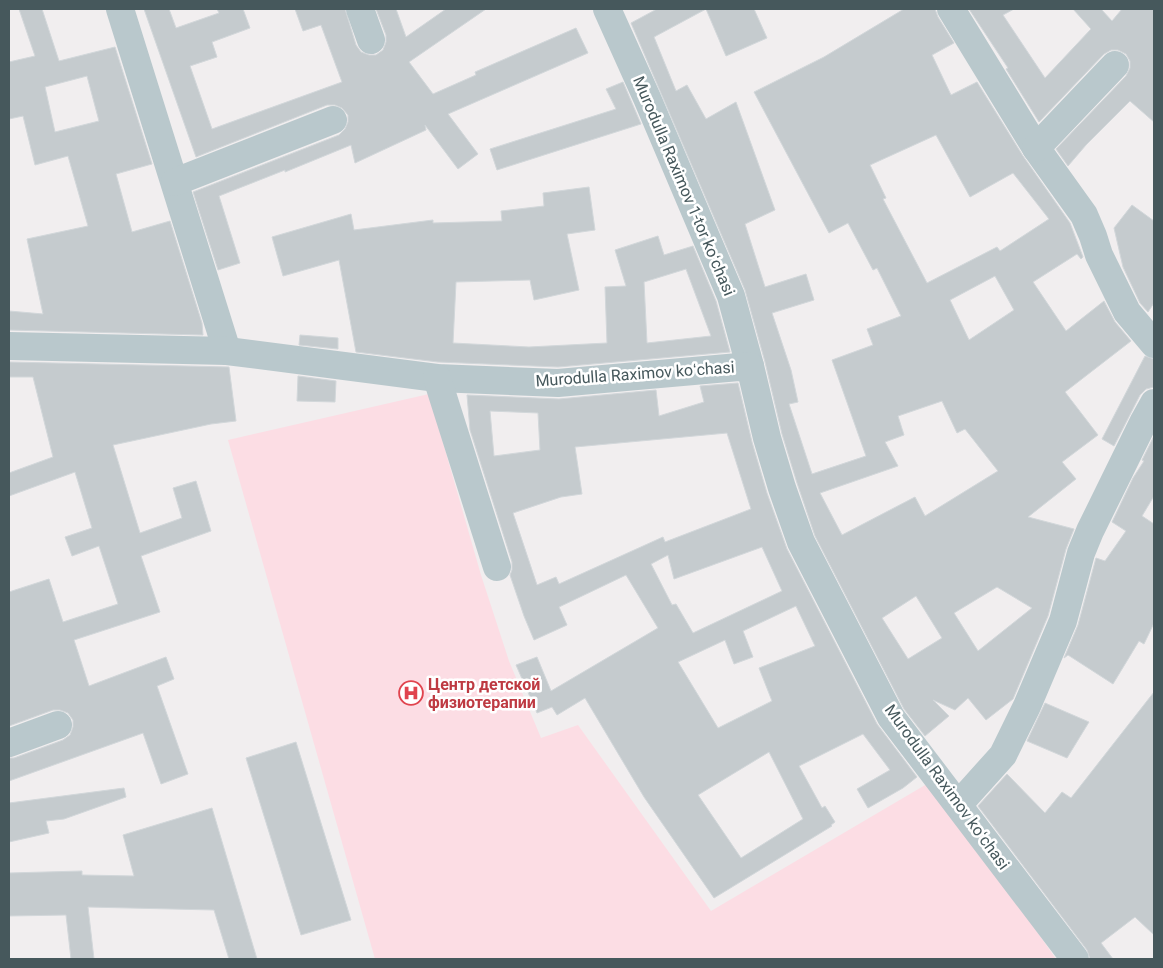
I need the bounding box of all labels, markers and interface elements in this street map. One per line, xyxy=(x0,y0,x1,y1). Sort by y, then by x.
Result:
street label: Murodulla Raximov 1-tor koʻchasi xyxy=(629,73,739,299)
street label: Murodulla Raximov koʻchasi xyxy=(535,358,735,390)
place label: Центр детской физиотерапии xyxy=(428,675,540,712)
hospital icon: Центр детской физиотерапии xyxy=(398,680,424,706)
street label: Murodulla Raximov koʻchasi xyxy=(881,701,1013,873)

